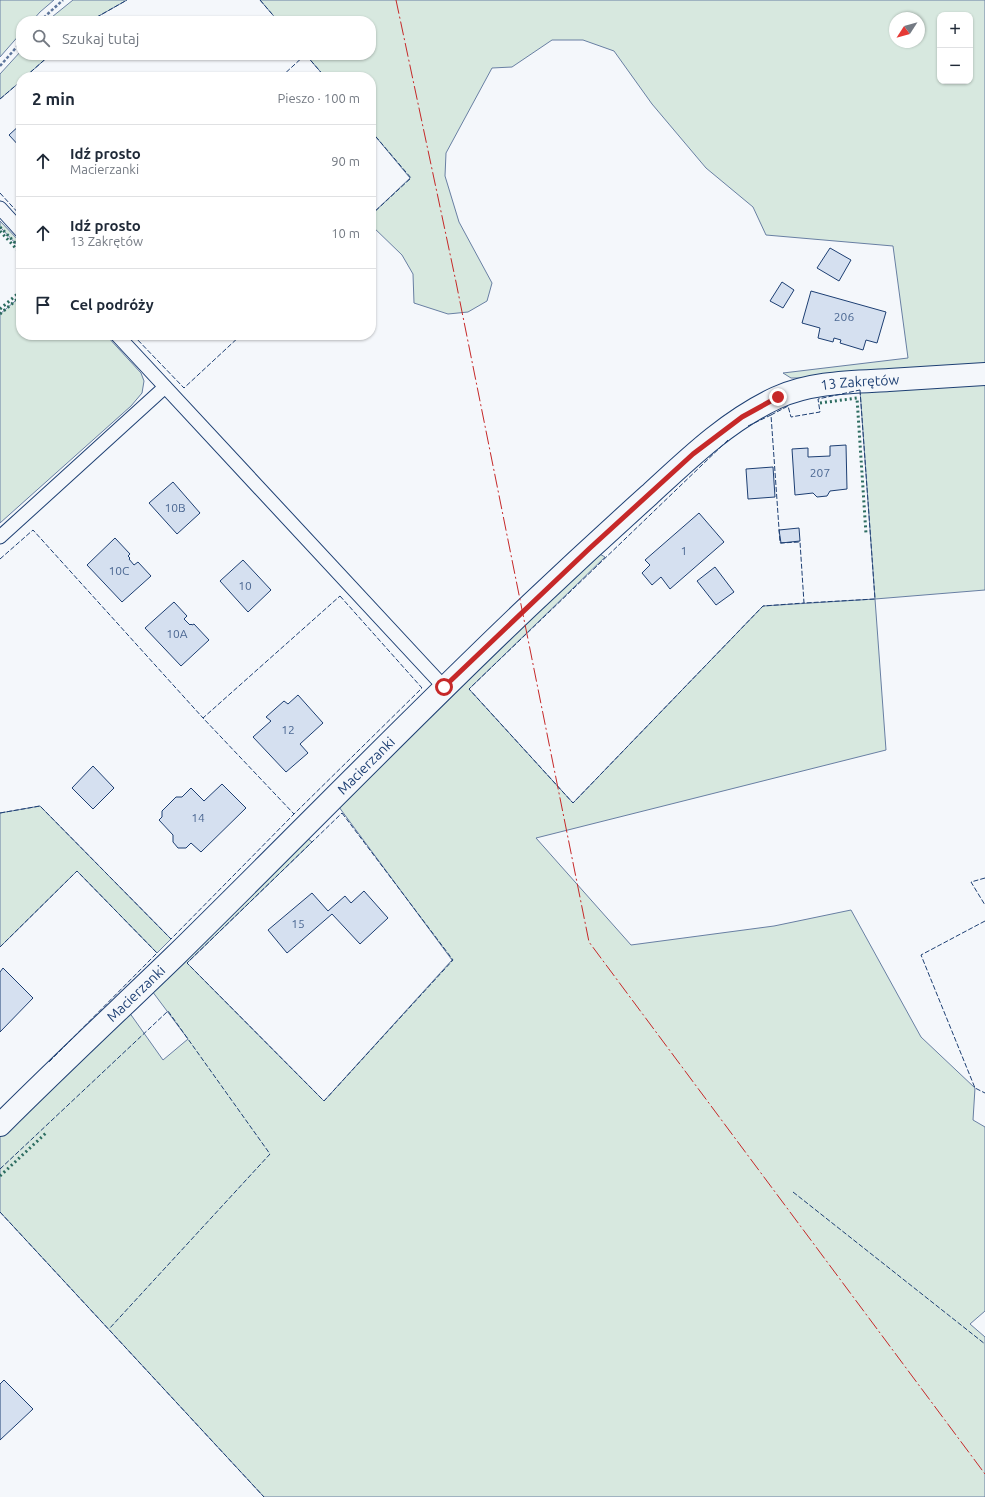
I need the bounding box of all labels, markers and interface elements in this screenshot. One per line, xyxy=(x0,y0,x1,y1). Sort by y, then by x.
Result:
north arrow xyxy=(889,12,925,48)
map controls xyxy=(937,12,973,84)
button: + xyxy=(937,12,973,48)
search box xyxy=(16,16,376,60)
icon: search xyxy=(30,27,52,49)
text: Szukaj tutaj xyxy=(62,30,139,47)
button: − xyxy=(937,48,973,84)
text: 2 min xyxy=(32,89,75,108)
text: Pieszo · 100 m xyxy=(277,91,360,105)
text: Idź prosto xyxy=(70,145,141,162)
icon: ahead xyxy=(32,150,54,172)
text: 90 m xyxy=(331,154,360,168)
text: Macierzanki xyxy=(70,162,139,176)
text: Idź prosto xyxy=(70,217,141,234)
icon: ahead xyxy=(32,222,54,244)
text: 10 m xyxy=(331,226,360,240)
text: 13 Zakrętów xyxy=(70,234,143,248)
icon: arrive xyxy=(32,294,54,316)
text: Cel podróży xyxy=(70,296,154,313)
house number: 206 xyxy=(834,310,854,323)
street label: 13 Zakrętów xyxy=(819,371,900,393)
route end xyxy=(769,388,787,406)
house number: 207 xyxy=(810,466,830,479)
house number: 10B xyxy=(164,501,186,514)
house number: 1 xyxy=(681,544,687,557)
house number: 10C xyxy=(109,564,130,577)
house number: 10 xyxy=(238,579,252,592)
house number: 10A xyxy=(166,627,188,640)
route start xyxy=(435,678,453,696)
house number: 12 xyxy=(281,723,295,736)
street label: Macierzanki xyxy=(334,734,398,798)
house number: 14 xyxy=(191,811,205,824)
house number: 15 xyxy=(291,917,305,930)
street label: Macierzanki xyxy=(103,962,168,1025)

